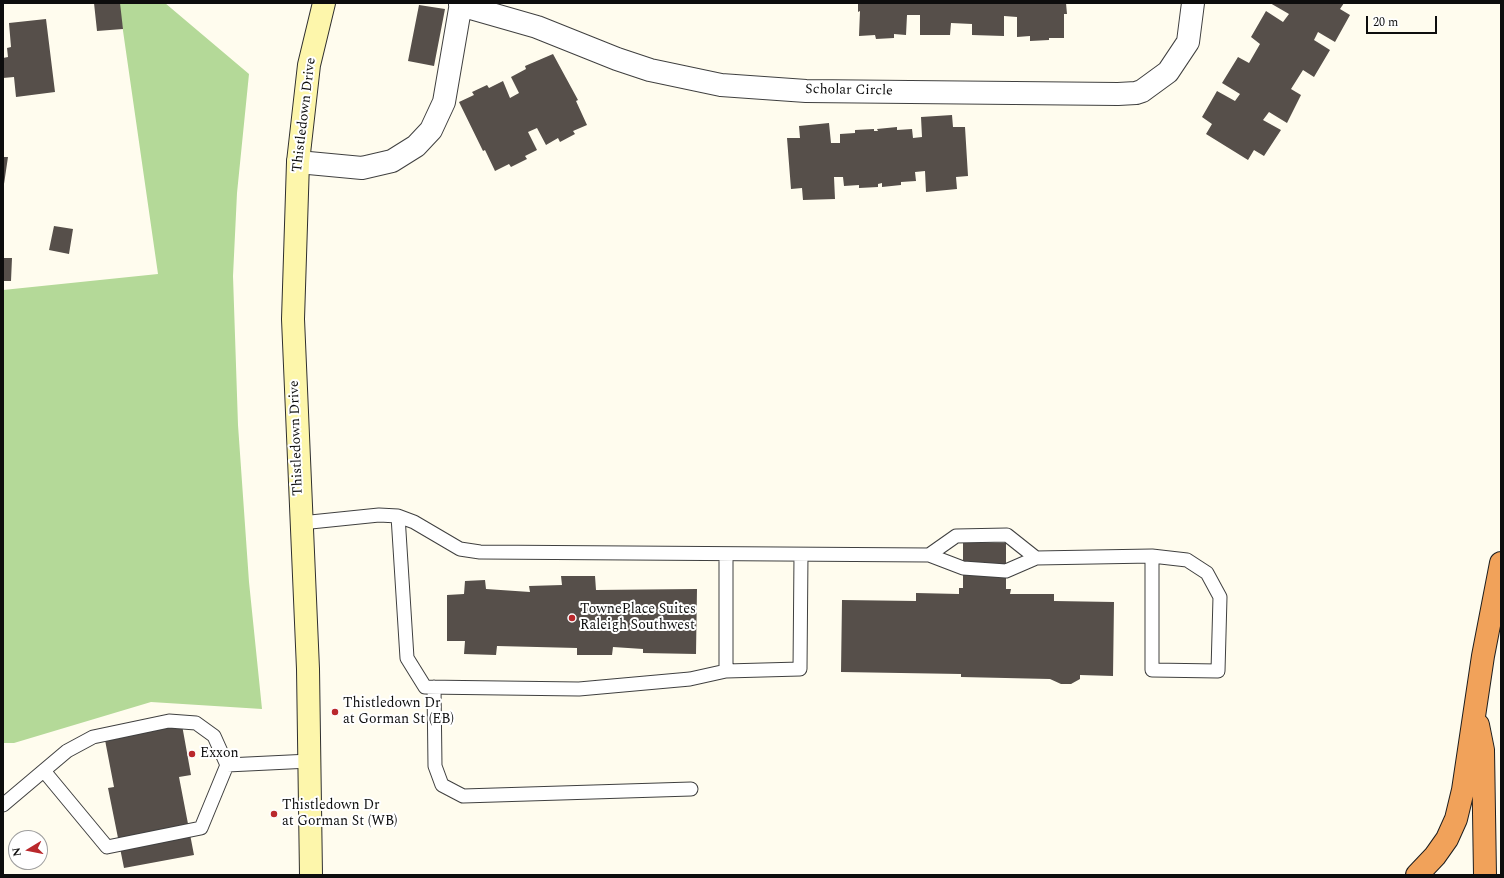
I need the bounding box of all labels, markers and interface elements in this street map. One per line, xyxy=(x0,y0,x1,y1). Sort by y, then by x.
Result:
scale bar xyxy=(1368,8,1439,34)
text: 20 m xyxy=(1373,13,1398,32)
street label: Thistledown Drive xyxy=(290,57,320,173)
street label: Scholar Circle xyxy=(805,82,893,100)
street label: Thistledown Drive xyxy=(287,380,307,496)
place label: TownePlace Suites Raleigh Southwest xyxy=(580,602,696,634)
marker: TownePlace Suites Raleigh Southwest xyxy=(567,613,577,623)
place label: Thistledown Dr at Gorman St (EB) xyxy=(343,696,454,728)
marker: Thistledown Dr at Gorman St (EB) xyxy=(330,707,340,717)
place label: Exxon xyxy=(200,746,239,762)
marker: Exxon xyxy=(187,749,197,759)
place label: Thistledown Dr at Gorman St (WB) xyxy=(282,798,398,830)
marker: Thistledown Dr at Gorman St (WB) xyxy=(269,809,279,819)
north arrow xyxy=(8,830,48,870)
text: N xyxy=(8,846,26,858)

